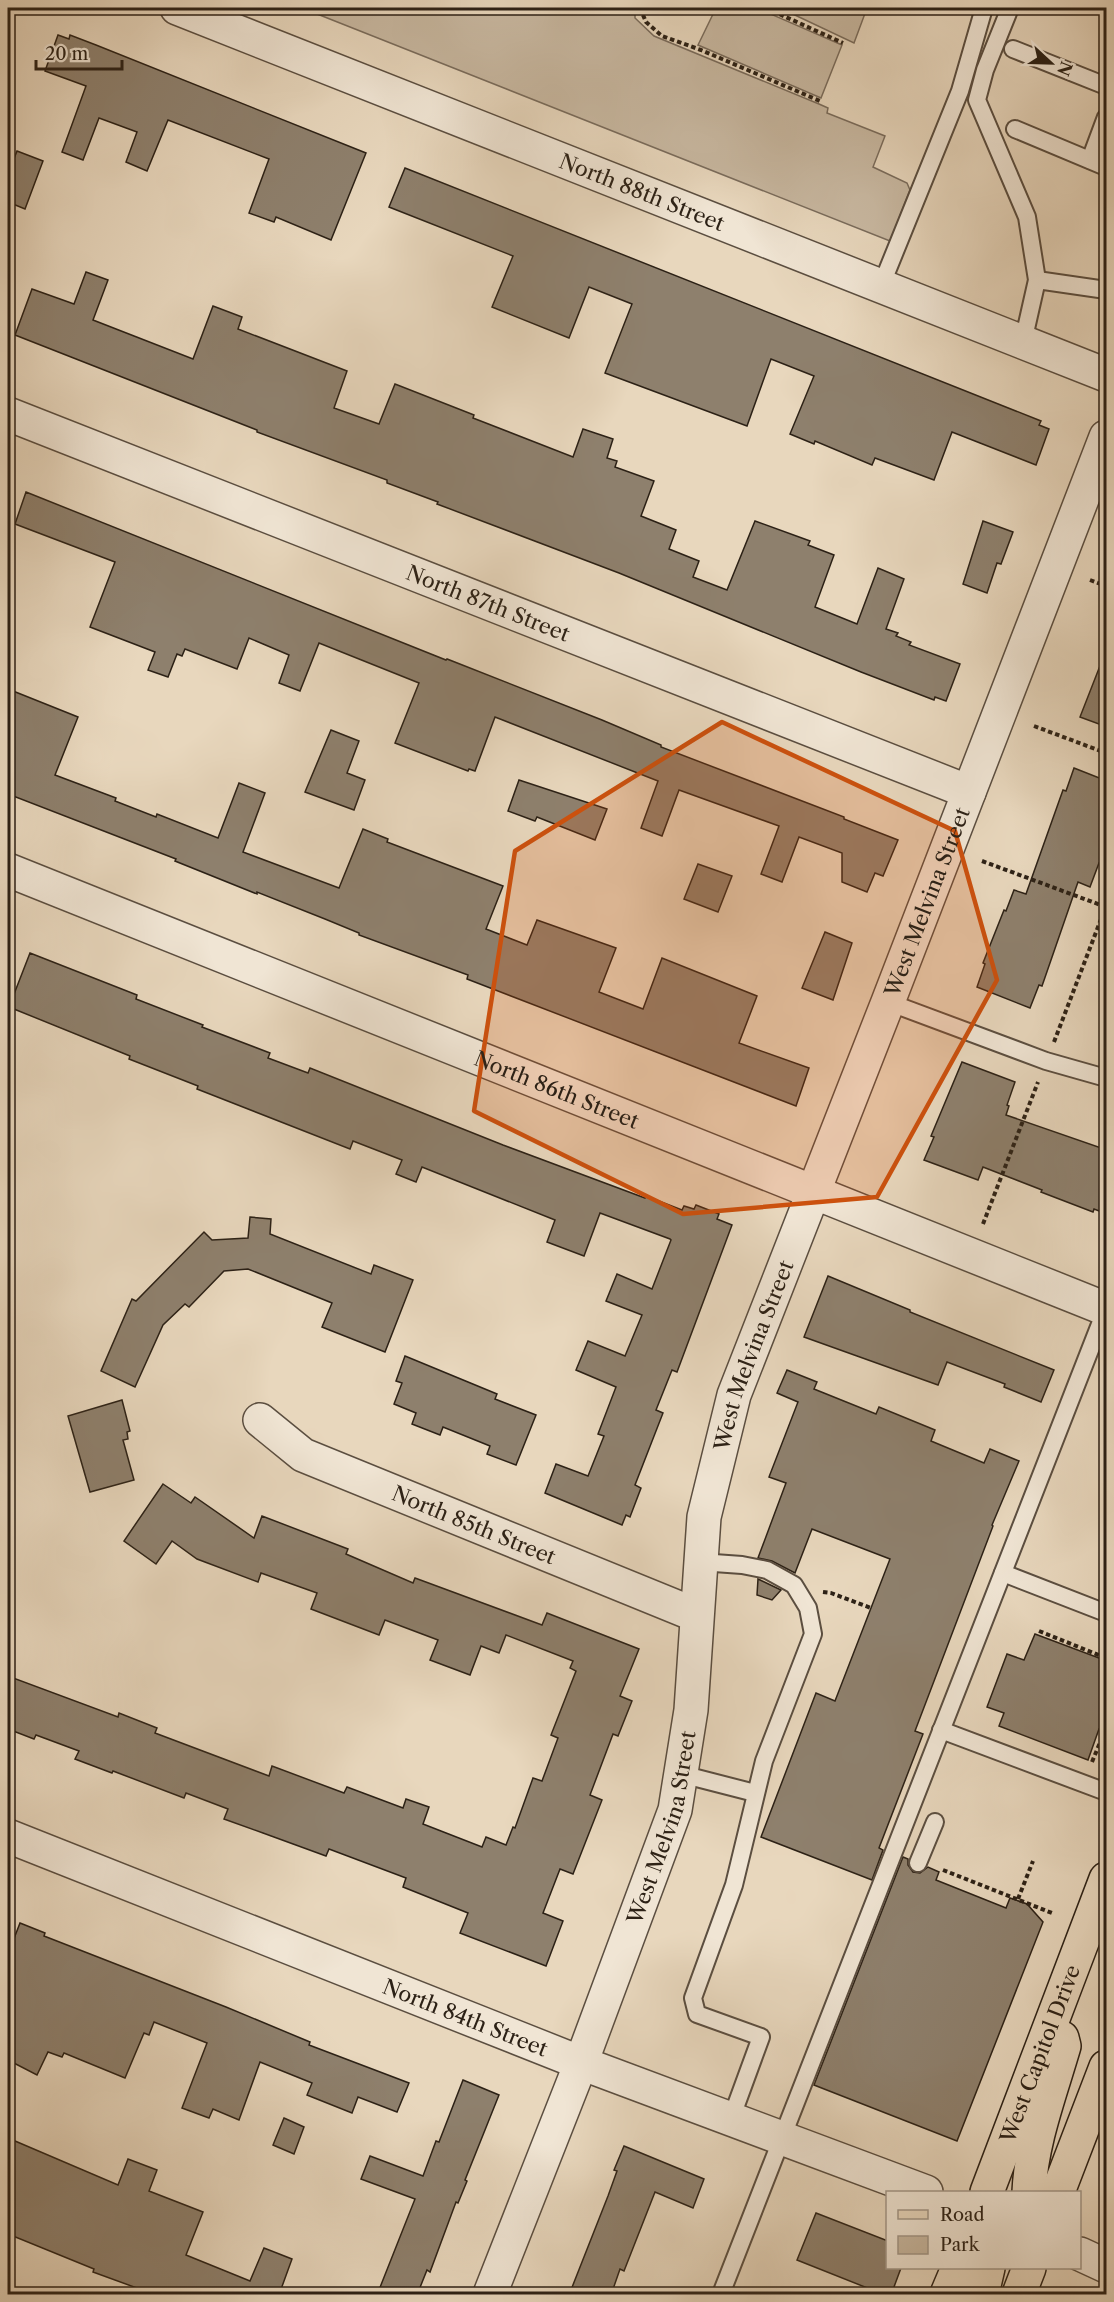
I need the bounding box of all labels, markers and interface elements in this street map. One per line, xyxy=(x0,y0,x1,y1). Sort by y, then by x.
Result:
scale bar xyxy=(36,33,122,71)
north arrow xyxy=(1021,33,1081,93)
text: 20 m xyxy=(45,43,89,65)
text: N xyxy=(1053,58,1077,79)
street label: North 88th Street xyxy=(556,148,729,236)
street label: North 87th Street xyxy=(403,560,574,646)
street label: West Melvina Street xyxy=(879,803,975,1001)
street label: North 86th Street xyxy=(471,1045,643,1134)
street label: West Melvina Street xyxy=(708,1256,798,1454)
street label: North 85th Street xyxy=(388,1480,560,1569)
street label: West Melvina Street xyxy=(621,1728,700,1928)
street label: West Capitol Drive xyxy=(994,1961,1085,2147)
street label: North 84th Street xyxy=(379,1973,552,2061)
legend xyxy=(886,2191,1081,2269)
text: Road xyxy=(940,2204,985,2226)
text: Park xyxy=(940,2234,981,2256)

